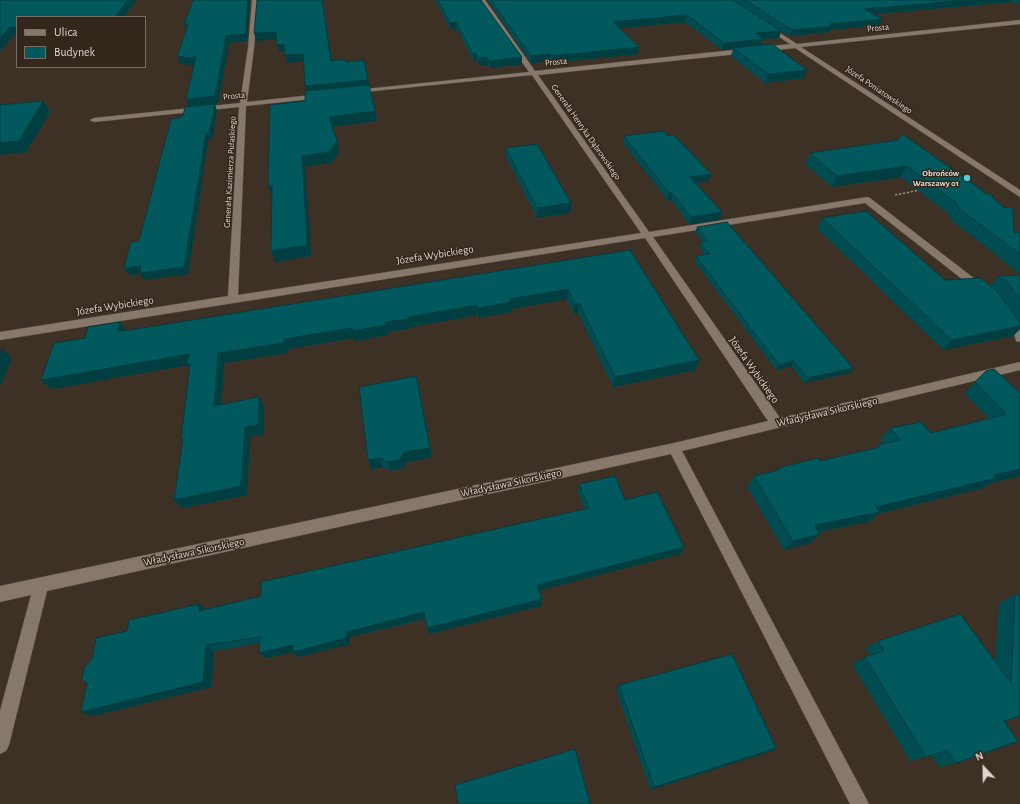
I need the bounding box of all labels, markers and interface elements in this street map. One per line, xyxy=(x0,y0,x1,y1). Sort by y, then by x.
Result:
legend xyxy=(16,16,146,68)
street label: Prosta xyxy=(866,21,890,35)
text: Ulica xyxy=(54,26,77,38)
text: Budynek xyxy=(54,46,95,58)
street label: Prosta xyxy=(544,55,568,69)
street label: Józefa Poniatowskiego xyxy=(844,64,914,116)
street label: Generała Henryka Dąbrowskiego xyxy=(549,82,623,182)
street label: Prosta xyxy=(222,89,246,103)
street label: Generała Kazimierza Pułaskiego xyxy=(222,116,238,228)
place label: Obrońców Warszawy 01 xyxy=(913,168,959,189)
marker: Obrońców Warszawy 01 xyxy=(962,173,972,183)
street label: Józefa Wybickiego xyxy=(395,242,475,268)
street label: Józefa Wybickiego xyxy=(75,293,155,319)
street label: Józefa Wybickiego xyxy=(726,334,782,406)
street label: Władysława Sikorskiego xyxy=(775,394,879,430)
street label: Władysława Sikorskiego xyxy=(459,466,563,500)
street label: Władysława Sikorskiego xyxy=(142,535,246,569)
north arrow xyxy=(964,748,1004,788)
text: N xyxy=(974,750,985,763)

